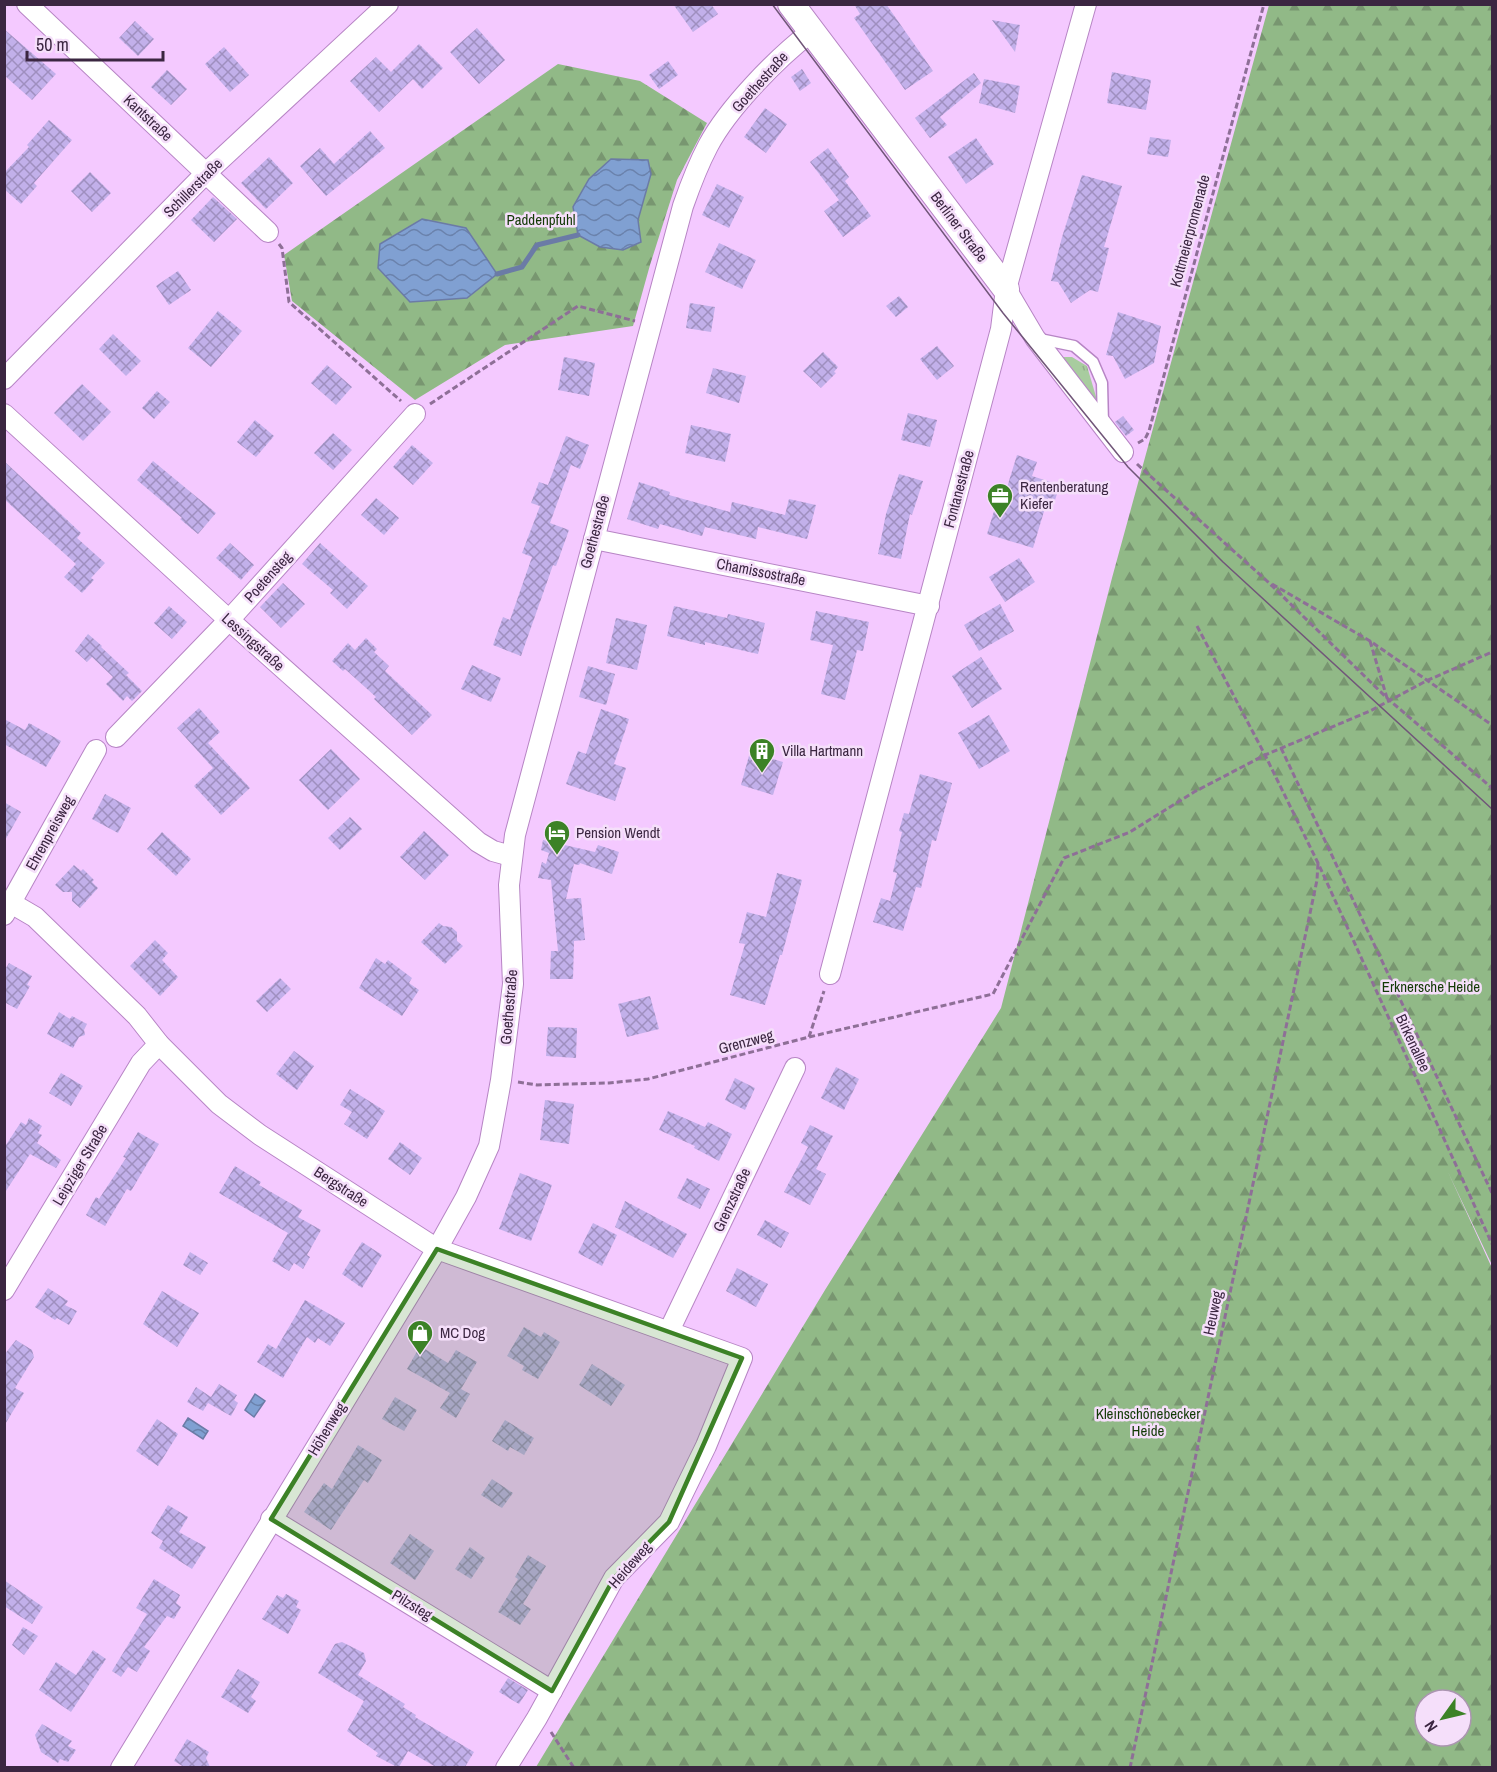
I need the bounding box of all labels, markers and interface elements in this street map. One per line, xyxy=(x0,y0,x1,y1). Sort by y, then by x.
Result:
scale bar xyxy=(27,24,164,62)
text: 50 m xyxy=(36,32,69,57)
street label: Goethestraße xyxy=(727,47,793,117)
street label: Kantstraße xyxy=(119,89,178,146)
street label: Schillerstraße xyxy=(158,153,227,222)
street label: Kottmeierpromenade xyxy=(1164,172,1215,289)
street label: Berliner Straße xyxy=(926,187,993,266)
park label: Paddenpfuhl xyxy=(506,209,576,230)
street label: Fontanestraße xyxy=(938,448,979,530)
place label: Rentenberatung Kiefer xyxy=(1020,476,1108,514)
office icon: Rentenberatung Kiefer xyxy=(985,481,1015,519)
street label: Goethestraße xyxy=(575,493,614,571)
street label: Poetensteg xyxy=(239,546,296,607)
street label: Chamissostraße xyxy=(715,553,808,590)
street label: Lessingstraße xyxy=(217,608,289,676)
building icon: Villa Hartmann xyxy=(747,736,777,774)
place label: Villa Hartmann xyxy=(782,740,863,761)
street label: Ehrenpreisweg xyxy=(20,791,79,874)
hotel icon: Pension Wendt xyxy=(542,818,572,856)
place label: Pension Wendt xyxy=(576,822,660,843)
street label: Goethestraße xyxy=(495,968,522,1045)
park label: Erknersche Heide xyxy=(1382,976,1480,997)
street label: Birkenallee xyxy=(1391,1010,1436,1075)
street label: Grenzweg xyxy=(716,1024,776,1059)
street label: Leipziger Straße xyxy=(47,1120,112,1209)
street label: Bergstraße xyxy=(310,1161,373,1212)
street label: Grenzstraße xyxy=(708,1164,756,1235)
street label: Heuweg xyxy=(1198,1288,1228,1337)
shop icon: MC Dog xyxy=(405,1318,435,1356)
place label: MC Dog xyxy=(440,1322,485,1343)
street label: Höhenweg xyxy=(302,1398,351,1459)
park label: Kleinschönebecker Heide xyxy=(1096,1403,1200,1441)
street label: Heideweg xyxy=(604,1537,656,1592)
street label: Pilzsteg xyxy=(388,1584,437,1625)
north arrow xyxy=(1413,1688,1473,1748)
text: N xyxy=(1419,1716,1442,1736)

